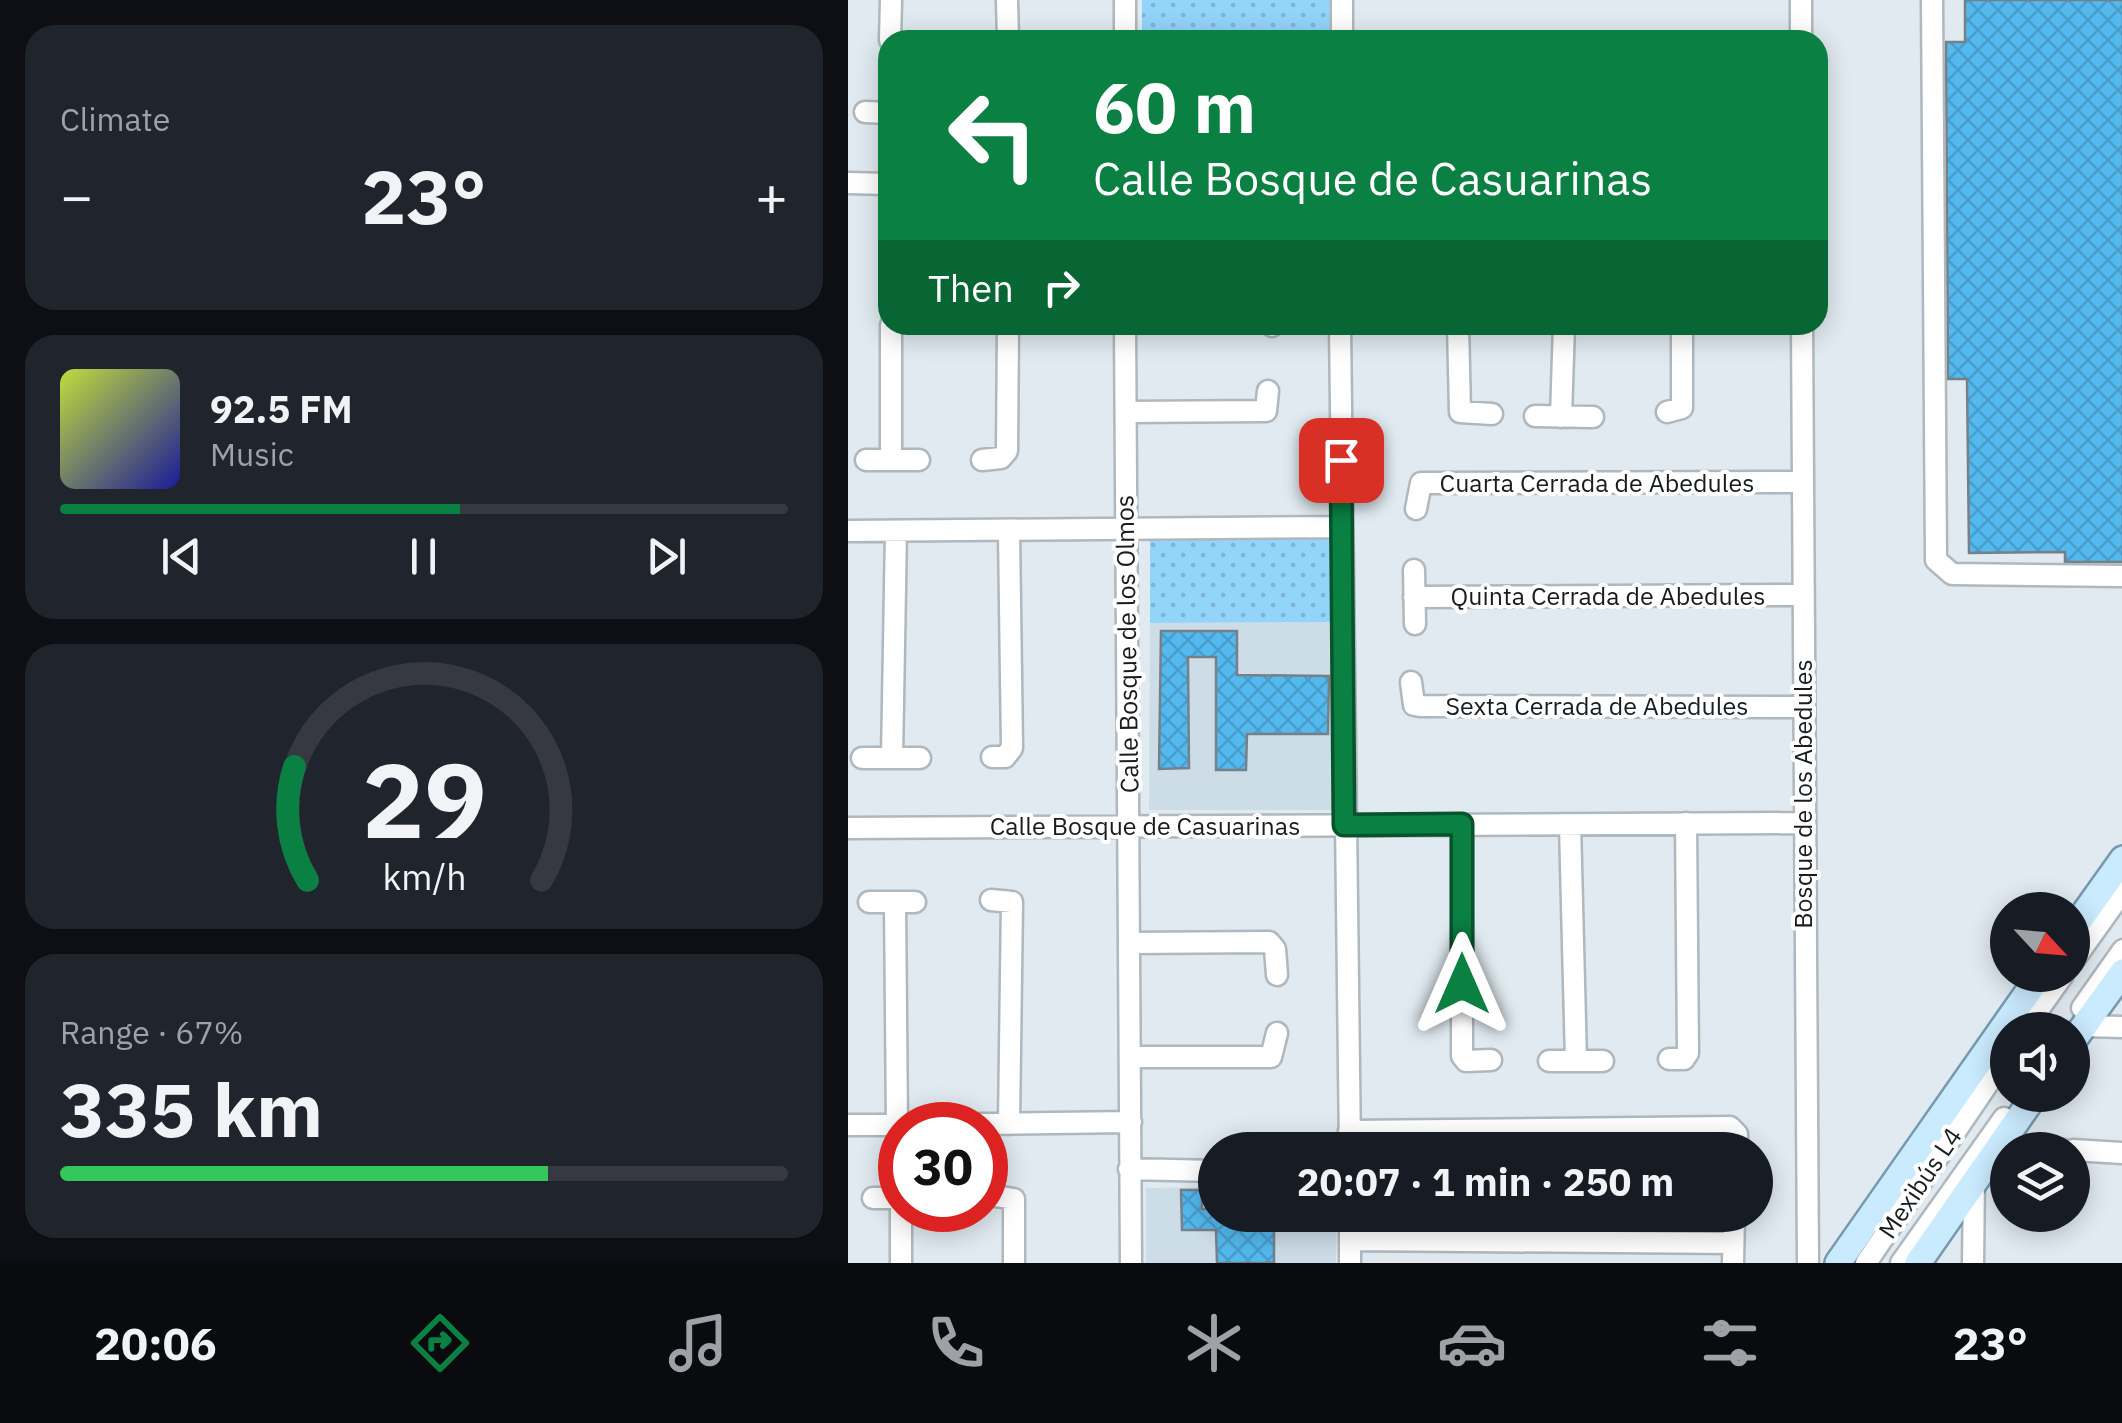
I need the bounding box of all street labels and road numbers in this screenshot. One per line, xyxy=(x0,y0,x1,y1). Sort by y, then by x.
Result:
street label: Cuarta Cerrada de Abedules xyxy=(1440,466,1754,499)
street label: Calle Bosque de los Olmos xyxy=(1107,495,1146,793)
street label: Quinta Cerrada de Abedules xyxy=(1451,579,1765,612)
street label: Bosque de los Abedules xyxy=(1786,659,1819,929)
street label: Sexta Cerrada de Abedules xyxy=(1445,689,1749,722)
street label: Calle Bosque de Casuarinas xyxy=(990,809,1300,842)
street label: Mexibús L4 xyxy=(1870,1121,1969,1245)

